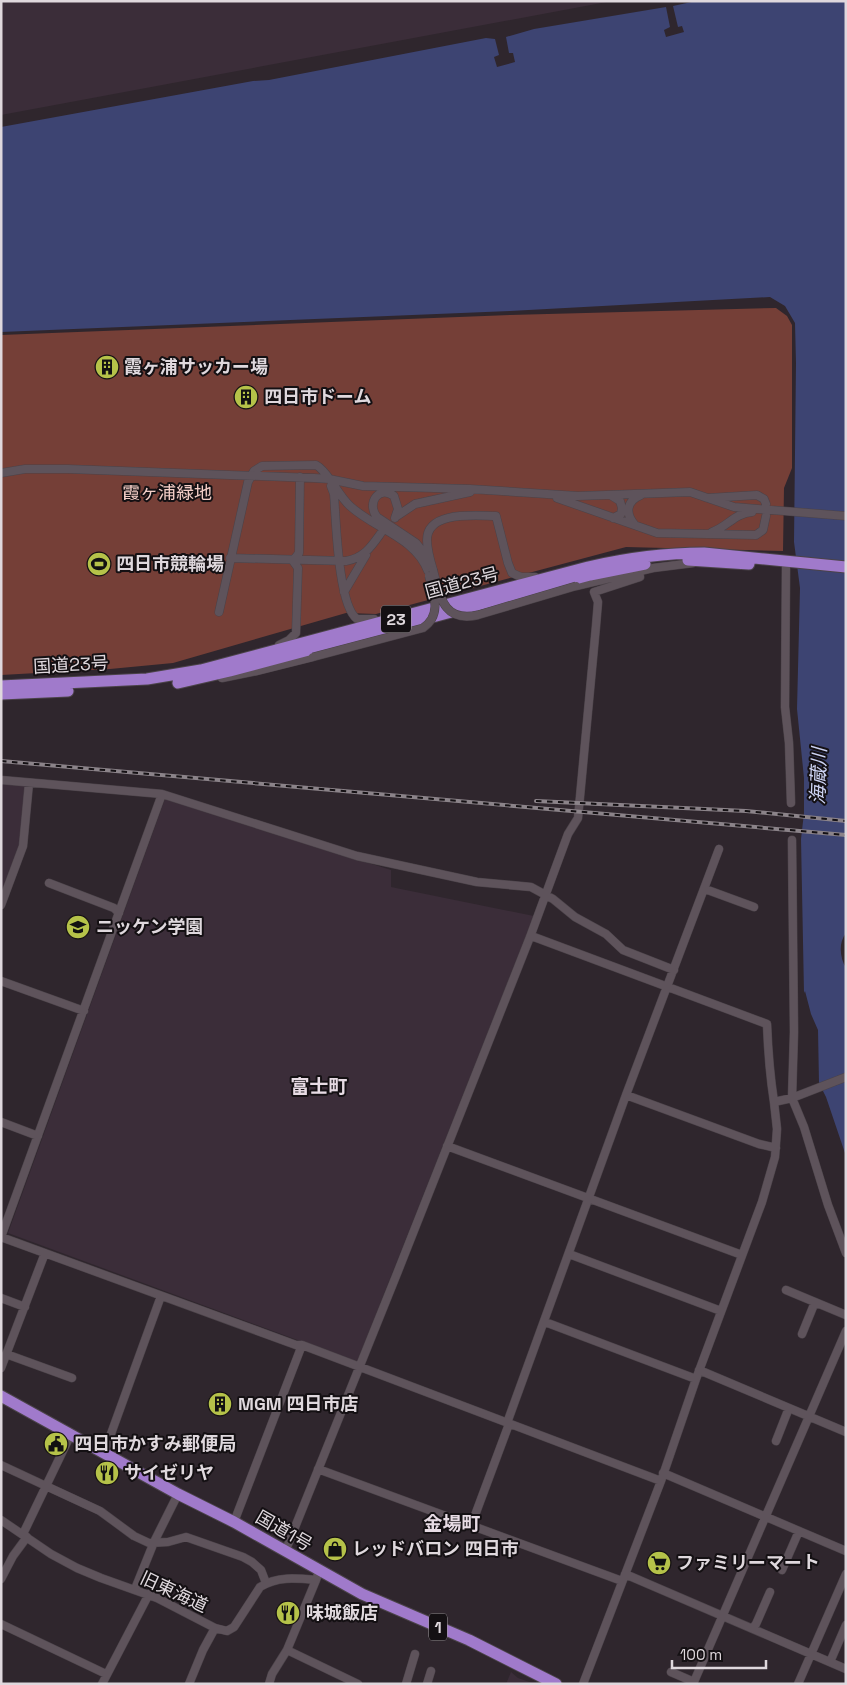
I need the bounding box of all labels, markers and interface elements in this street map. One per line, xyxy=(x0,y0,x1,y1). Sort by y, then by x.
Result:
building icon: 霞ヶ浦サッカー場 xyxy=(94,354,120,380)
place label: 霞ヶ浦サッカー場 xyxy=(124,355,268,378)
building icon: 四日市ドーム xyxy=(233,384,259,410)
place label: 四日市ドーム xyxy=(264,385,371,408)
park label: 霞ヶ浦緑地 xyxy=(122,481,212,504)
sports icon: 四日市競輪場 xyxy=(86,551,112,577)
place label: 四日市競輪場 xyxy=(116,552,224,575)
street label: 国道23号 xyxy=(422,562,501,603)
road number: 23 xyxy=(381,606,411,632)
street label: 国道23号 xyxy=(33,651,109,678)
water label: 海蔵川 xyxy=(805,745,832,805)
school or university icon: ニッケン学園 xyxy=(65,914,91,940)
place label: ニッケン学園 xyxy=(96,915,203,938)
district label: 富士町 xyxy=(290,1074,348,1099)
building icon: MGM 四日市店 xyxy=(207,1391,233,1417)
place label: MGM 四日市店 xyxy=(238,1392,358,1415)
public building icon: 四日市かすみ郵便局 xyxy=(43,1431,69,1457)
place label: 四日市かすみ郵便局 xyxy=(74,1432,236,1455)
restaurant icon: サイゼリヤ xyxy=(94,1460,120,1486)
place label: サイゼリヤ xyxy=(124,1461,214,1484)
street label: 国道1号 xyxy=(252,1505,317,1556)
district label: 金場町 xyxy=(423,1511,481,1536)
shop icon: レッドバロン 四日市 xyxy=(322,1536,348,1562)
place label: レッドバロン 四日市 xyxy=(352,1537,519,1560)
supermarket icon: ファミリーマート xyxy=(646,1550,672,1576)
place label: ファミリーマート xyxy=(676,1551,820,1574)
street label: 旧東海道 xyxy=(137,1566,212,1617)
restaurant icon: 味城飯店 xyxy=(275,1600,301,1626)
place label: 味城飯店 xyxy=(306,1601,378,1624)
road number: 1 xyxy=(429,1614,447,1640)
scale bar xyxy=(672,1638,766,1670)
text: 100 m xyxy=(680,1645,722,1664)

